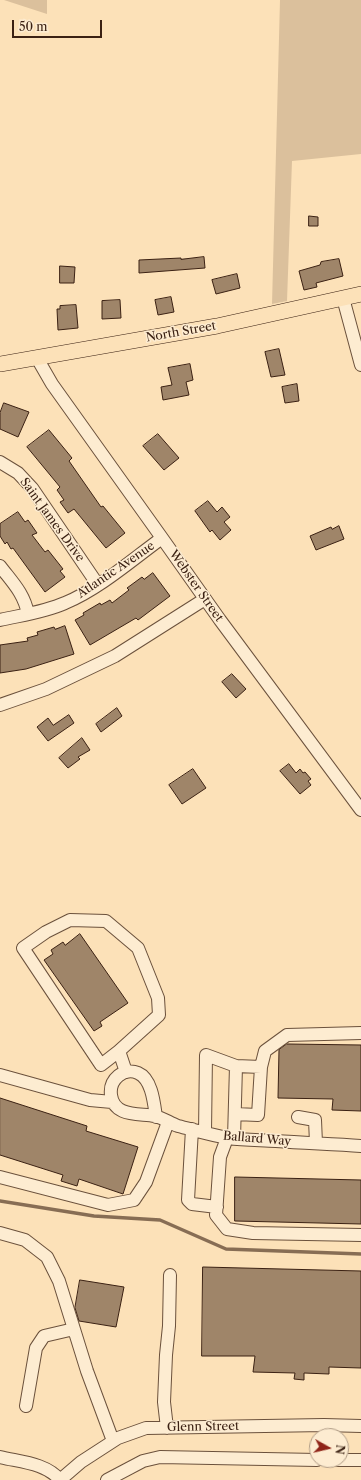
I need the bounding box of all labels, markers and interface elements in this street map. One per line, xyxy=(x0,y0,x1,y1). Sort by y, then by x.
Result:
scale bar xyxy=(14,12,104,38)
text: 50 m xyxy=(19,19,48,34)
street label: North Street xyxy=(145,319,217,345)
street label: Saint James Drive xyxy=(17,475,87,565)
street label: Atlantic Avenue xyxy=(74,539,158,601)
street label: Webster Street xyxy=(166,547,226,625)
street label: Ballard Way xyxy=(222,1129,292,1149)
street label: Glenn Street xyxy=(167,1419,239,1435)
north arrow xyxy=(309,1428,349,1468)
text: N xyxy=(332,1444,347,1455)

